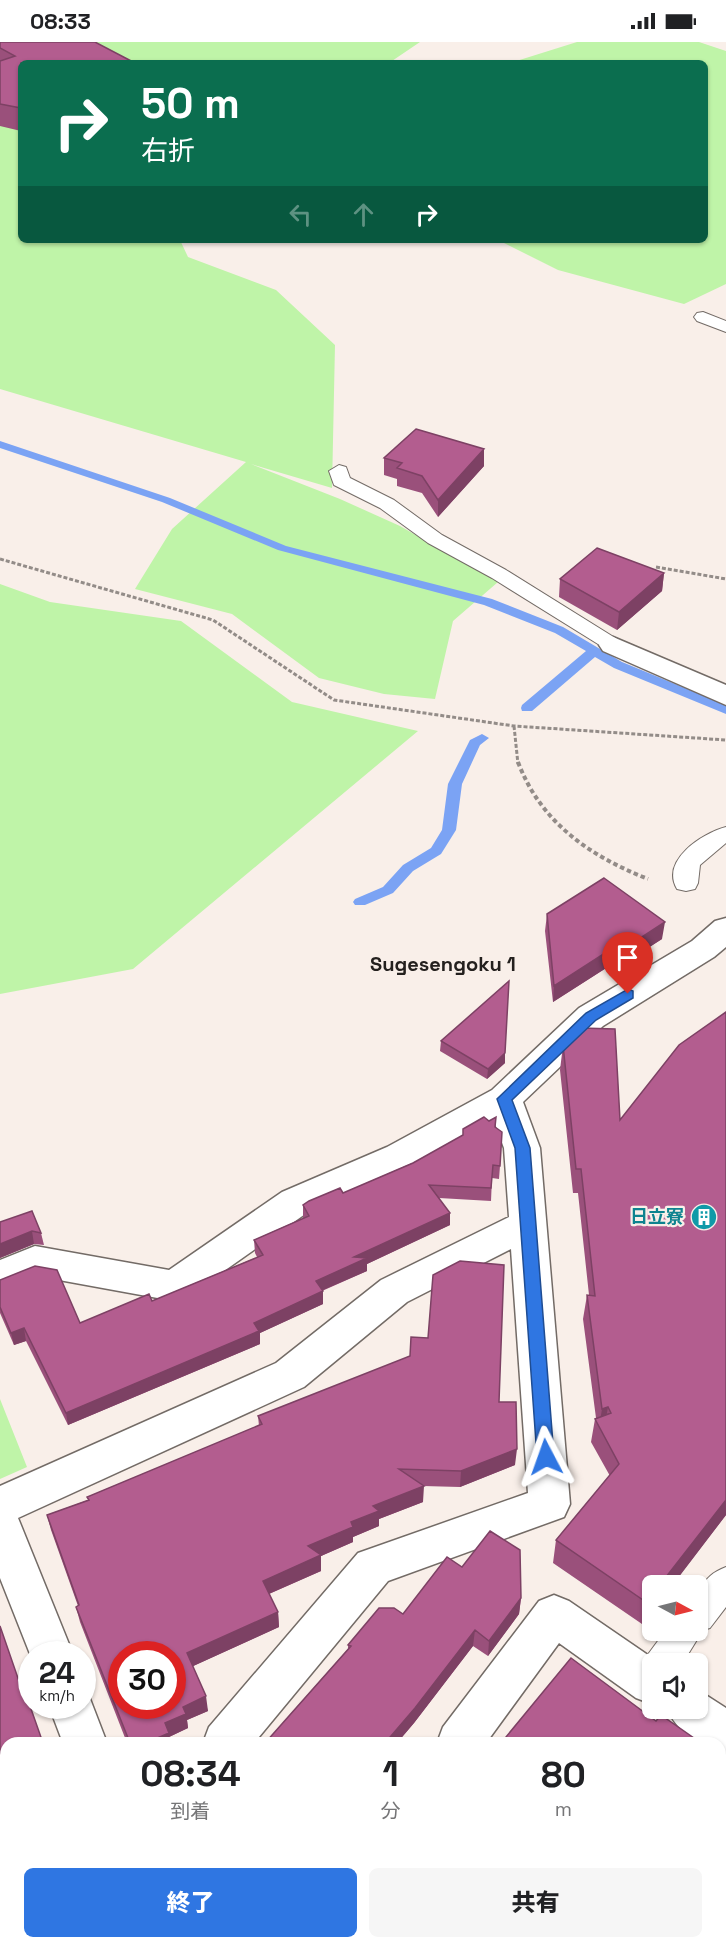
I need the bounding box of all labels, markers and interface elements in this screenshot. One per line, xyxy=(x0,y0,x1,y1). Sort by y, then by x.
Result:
text: 08:33 xyxy=(30,7,91,35)
text: 50 m xyxy=(141,77,240,130)
icon: right xyxy=(42,84,120,162)
text: 右折 xyxy=(141,133,195,168)
icon: left xyxy=(284,198,317,231)
icon: ahead xyxy=(347,198,380,231)
icon: right xyxy=(410,198,443,231)
pin xyxy=(602,932,653,994)
icon: arrive xyxy=(611,941,644,974)
district label: Sugesengoku 1 xyxy=(370,951,516,977)
building icon: 日立寮 xyxy=(689,1202,719,1232)
place label: 日立寮 xyxy=(630,1205,684,1228)
position arrow xyxy=(514,1425,578,1489)
north arrow xyxy=(642,1575,708,1641)
map controls xyxy=(642,1575,708,1719)
speed limit sign: 30 xyxy=(108,1641,186,1719)
text: 24 xyxy=(39,1653,75,1692)
button: sound xyxy=(642,1653,708,1719)
text: km/h xyxy=(39,1686,75,1705)
text: 08:34 xyxy=(140,1751,241,1797)
text: 1 xyxy=(383,1751,399,1797)
text: 80 xyxy=(541,1752,586,1798)
text: m xyxy=(555,1796,572,1822)
text: 到着 xyxy=(170,1798,210,1824)
text: 分 xyxy=(381,1798,401,1824)
button: 終了 xyxy=(24,1868,357,1937)
button: 共有 xyxy=(369,1868,702,1937)

